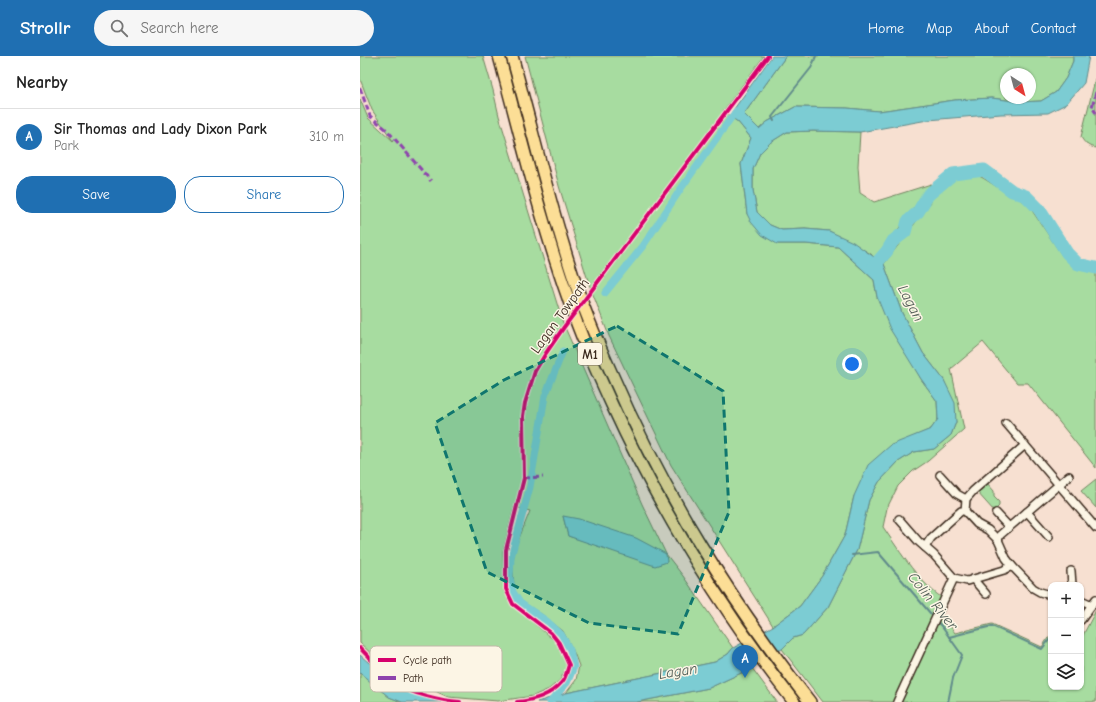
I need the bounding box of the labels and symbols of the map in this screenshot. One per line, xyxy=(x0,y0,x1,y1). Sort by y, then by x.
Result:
north arrow xyxy=(1000,68,1036,104)
street label: Lagan Towpath xyxy=(527,275,593,357)
water label: Lagan xyxy=(894,282,928,324)
road number: M1 xyxy=(578,343,602,365)
your location xyxy=(842,354,862,374)
water label: Colin River xyxy=(904,568,962,634)
pin: A xyxy=(732,645,758,678)
legend xyxy=(370,646,502,692)
text: Cycle path xyxy=(403,654,452,667)
water label: Lagan xyxy=(657,659,699,683)
text: Path xyxy=(403,672,424,685)

